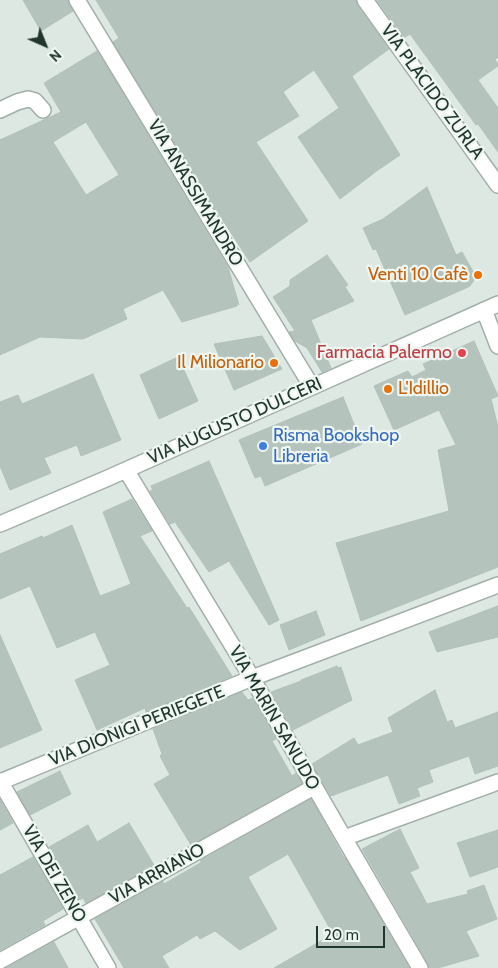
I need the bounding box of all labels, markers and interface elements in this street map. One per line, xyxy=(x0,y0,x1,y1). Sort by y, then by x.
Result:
north arrow xyxy=(20,20,70,70)
street label: VIA PLACIDO ZURLA xyxy=(376,20,488,164)
text: N xyxy=(46,46,65,66)
street label: VIA ANASSIMANDRO xyxy=(143,116,247,270)
place label: Venti 10 Cafè xyxy=(368,264,468,286)
marker: Venti 10 Cafè xyxy=(472,269,484,281)
place label: Farmacia Palermo xyxy=(317,342,452,364)
marker: Farmacia Palermo xyxy=(456,347,468,359)
place label: Il Milionario xyxy=(177,352,264,374)
marker: Il Milionario xyxy=(268,357,280,369)
street label: VIA AUGUSTO DULCERI xyxy=(145,373,325,469)
place label: L'Idillio xyxy=(398,378,449,400)
marker: L'Idillio xyxy=(382,383,394,395)
place label: Risma Bookshop Libreria xyxy=(273,425,399,468)
marker: Risma Bookshop Libreria xyxy=(257,440,269,452)
street label: VIA MARIN SANUDO xyxy=(224,642,324,794)
street label: VIA DIONIGI PERIEGETE xyxy=(46,681,228,771)
street label: VIA DEI ZENO xyxy=(17,821,91,927)
street label: VIA ARRIANO xyxy=(106,839,208,909)
scale bar xyxy=(318,916,387,948)
text: 20 m xyxy=(324,926,359,944)

